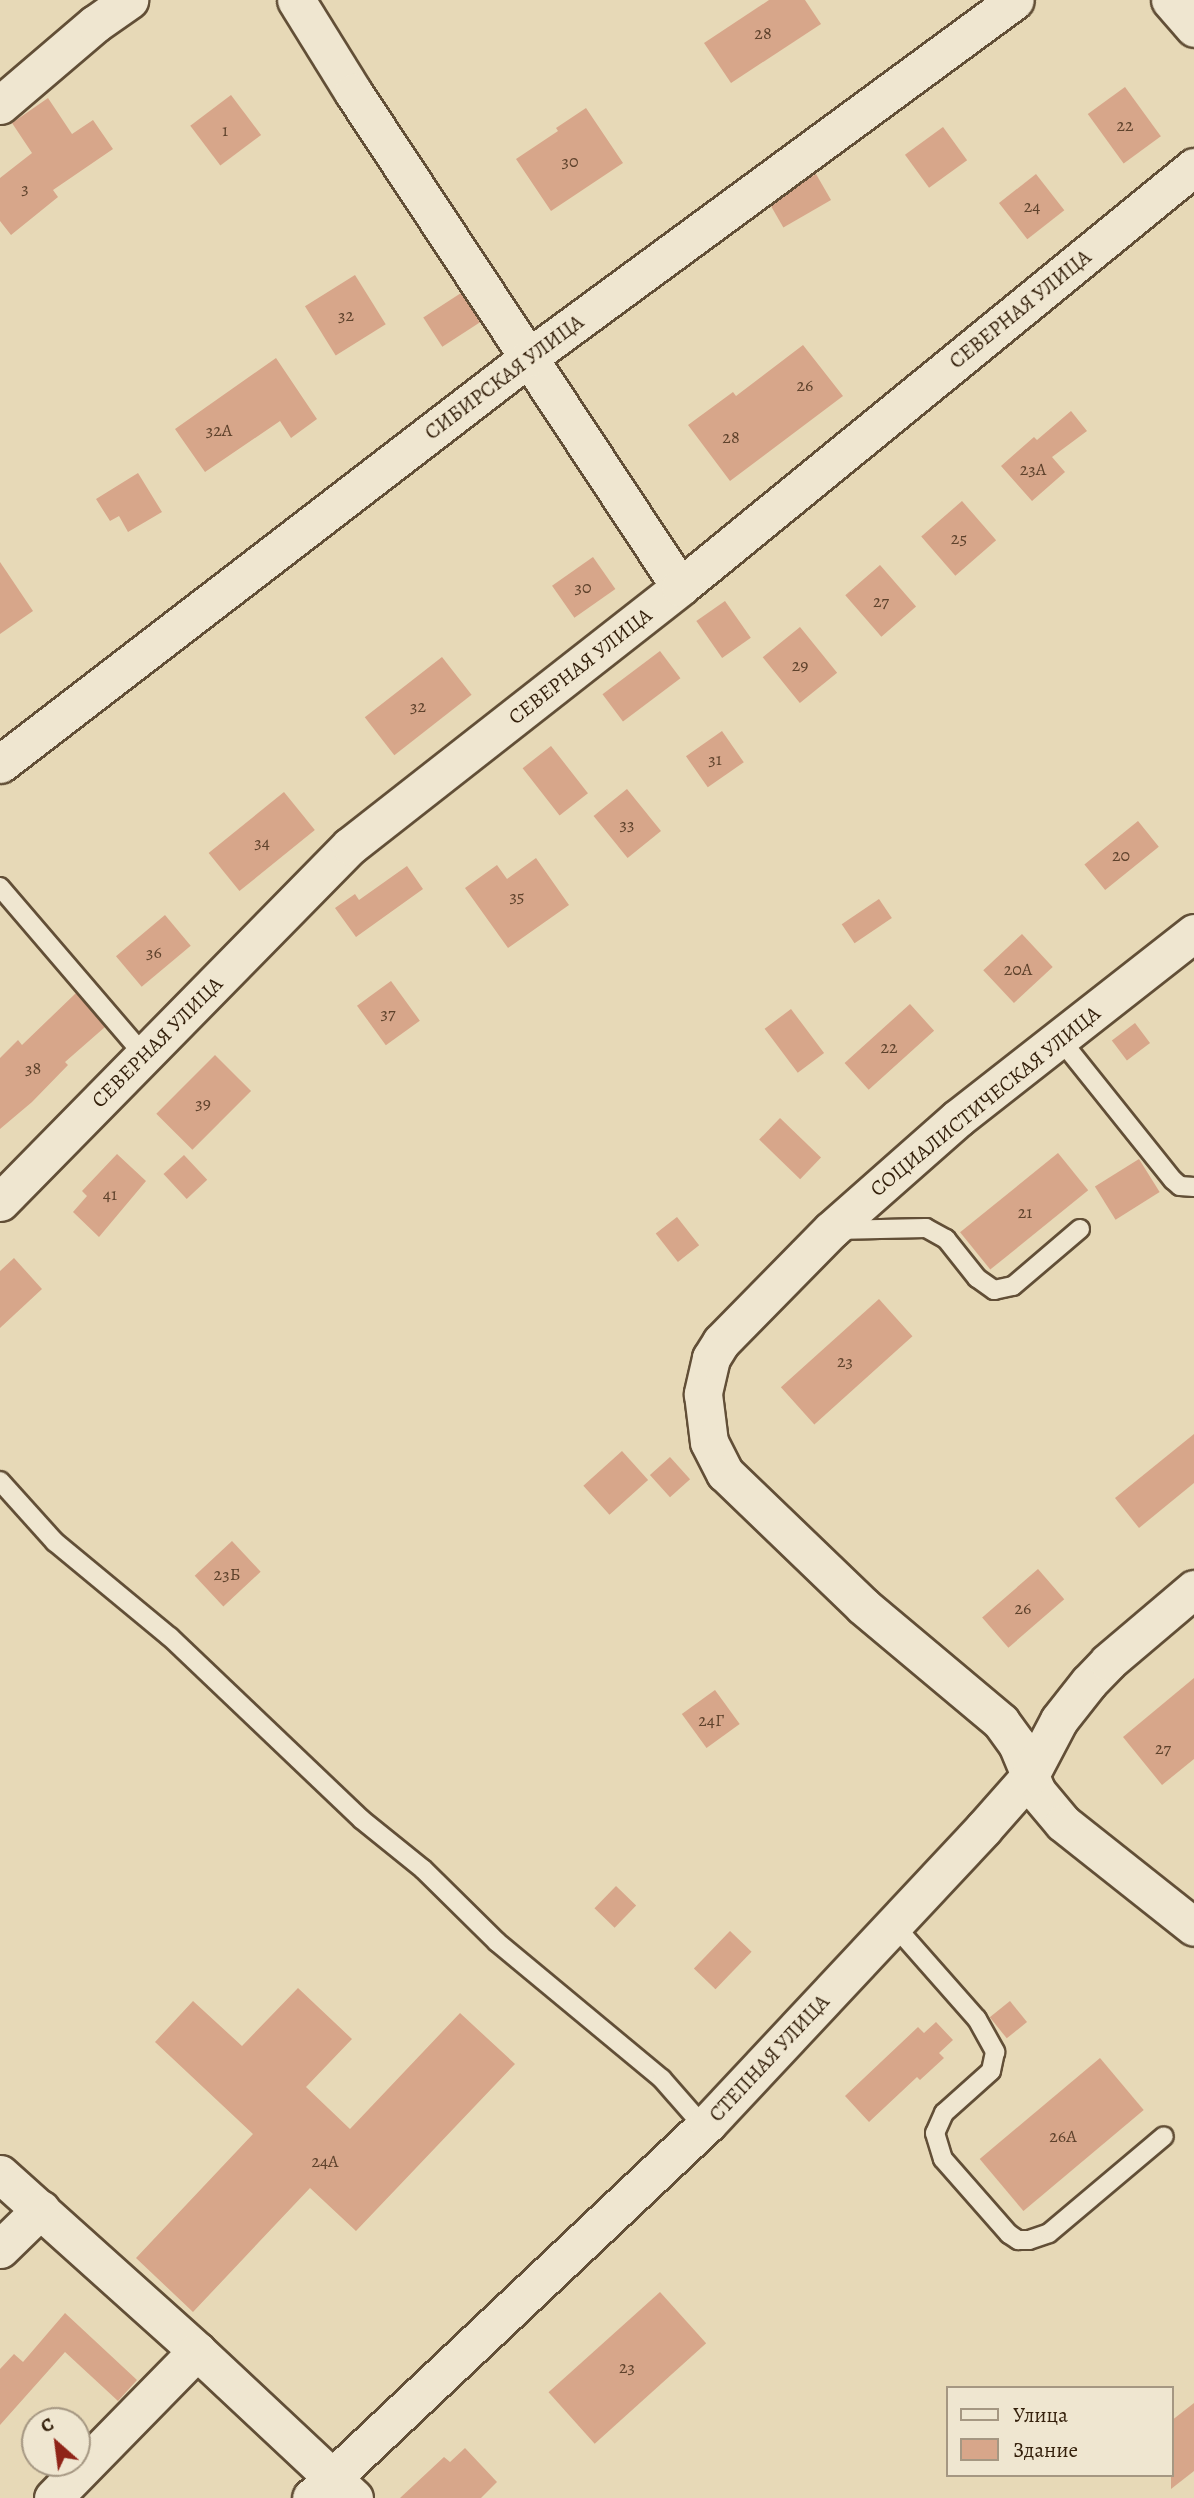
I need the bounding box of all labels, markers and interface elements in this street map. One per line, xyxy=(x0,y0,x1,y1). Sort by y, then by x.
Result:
house number: 28 xyxy=(754,22,772,44)
house number: 22 xyxy=(1116,114,1134,136)
house number: 1 xyxy=(222,119,228,141)
house number: 30 xyxy=(561,150,579,172)
house number: 3 xyxy=(21,177,29,199)
house number: 24 xyxy=(1024,195,1040,217)
street label: СЕВЕРНАЯ УЛИЦА xyxy=(944,244,1096,374)
house number: 32 xyxy=(338,304,354,326)
street label: СИБИРСКАЯ УЛИЦА xyxy=(420,309,588,445)
house number: 26 xyxy=(797,374,813,396)
house number: 32А xyxy=(206,419,232,441)
house number: 28 xyxy=(722,426,740,448)
house number: 23А xyxy=(1020,458,1046,480)
house number: 25 xyxy=(951,527,967,549)
house number: 30 xyxy=(574,576,592,598)
house number: 27 xyxy=(873,590,889,612)
street label: СЕВЕРНАЯ УЛИЦА xyxy=(503,602,657,730)
house number: 29 xyxy=(792,654,808,676)
house number: 32 xyxy=(410,695,426,717)
house number: 31 xyxy=(708,748,722,770)
house number: 33 xyxy=(620,813,634,835)
house number: 34 xyxy=(254,831,270,853)
house number: 20 xyxy=(1112,844,1130,866)
house number: 35 xyxy=(509,885,525,907)
house number: 36 xyxy=(146,941,162,963)
house number: 20А xyxy=(1004,958,1032,980)
street label: СЕВЕРНАЯ УЛИЦА xyxy=(86,971,228,1113)
street label: СОЦИАЛИСТИЧЕСКАЯ УЛИЦА xyxy=(865,1000,1105,1202)
house number: 37 xyxy=(380,1002,396,1024)
house number: 22 xyxy=(880,1036,898,1058)
house number: 38 xyxy=(25,1057,41,1079)
house number: 39 xyxy=(195,1092,211,1114)
house number: 41 xyxy=(103,1183,117,1205)
house number: 21 xyxy=(1018,1201,1032,1223)
house number: 23 xyxy=(837,1350,853,1372)
house number: 23Б xyxy=(214,1563,240,1585)
house number: 26 xyxy=(1015,1597,1031,1619)
house number: 24Г xyxy=(698,1709,724,1731)
house number: 27 xyxy=(1155,1737,1171,1759)
street label: СТЕПНАЯ УЛИЦА xyxy=(704,1989,834,2127)
house number: 26А xyxy=(1049,2125,1077,2147)
house number: 24А xyxy=(311,2150,339,2172)
house number: 23 xyxy=(619,2356,635,2378)
legend xyxy=(946,2386,1173,2477)
text: Улица xyxy=(1013,2401,1068,2429)
north arrow xyxy=(21,2407,91,2477)
text: С xyxy=(36,2411,58,2439)
text: Здание xyxy=(1013,2436,1078,2464)

